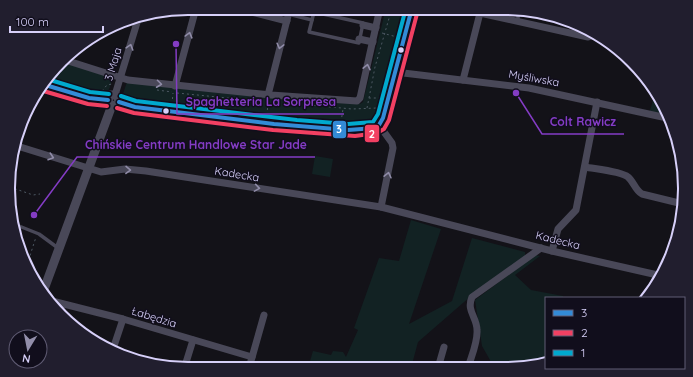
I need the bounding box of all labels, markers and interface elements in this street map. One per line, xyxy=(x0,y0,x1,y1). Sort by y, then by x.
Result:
scale bar xyxy=(10,8,103,34)
text: 100 m xyxy=(16,14,49,29)
one-way arrow xyxy=(184,32,193,39)
one-way arrow xyxy=(277,43,285,49)
one-way arrow xyxy=(125,44,134,51)
unlabelled marker xyxy=(396,45,406,55)
street label: 3 Maja xyxy=(101,46,125,82)
one-way arrow xyxy=(363,64,371,70)
street label: Myśliwska xyxy=(508,67,560,89)
one-way arrow xyxy=(156,79,162,88)
callout: Spaghetteria La Sorpresa xyxy=(177,90,344,114)
text: Spaghetteria La Sorpresa xyxy=(186,94,336,109)
unlabelled marker xyxy=(161,106,171,116)
callout: Colt Rawicz xyxy=(542,110,624,134)
text: Colt Rawicz xyxy=(550,114,616,129)
line badge: 3 xyxy=(332,120,347,139)
text: 3 xyxy=(336,122,342,136)
line badge: 2 xyxy=(364,124,380,143)
text: 2 xyxy=(369,127,375,141)
callout: Chińskie Centrum Handlowe Star Jade xyxy=(77,133,315,157)
text: Chińskie Centrum Handlowe Star Jade xyxy=(85,137,307,152)
one-way arrow xyxy=(47,152,54,161)
street label: Kadecka xyxy=(214,164,260,184)
one-way arrow xyxy=(125,166,131,174)
one-way arrow xyxy=(383,172,391,178)
one-way arrow xyxy=(254,183,260,192)
street label: Kadecka xyxy=(534,228,582,252)
legend xyxy=(545,297,685,369)
street label: Łabędzia xyxy=(130,303,178,331)
text: 3 xyxy=(581,305,587,320)
text: 2 xyxy=(581,325,588,340)
north arrow xyxy=(8,329,48,369)
text: 1 xyxy=(581,345,585,360)
text: N xyxy=(21,351,31,366)

